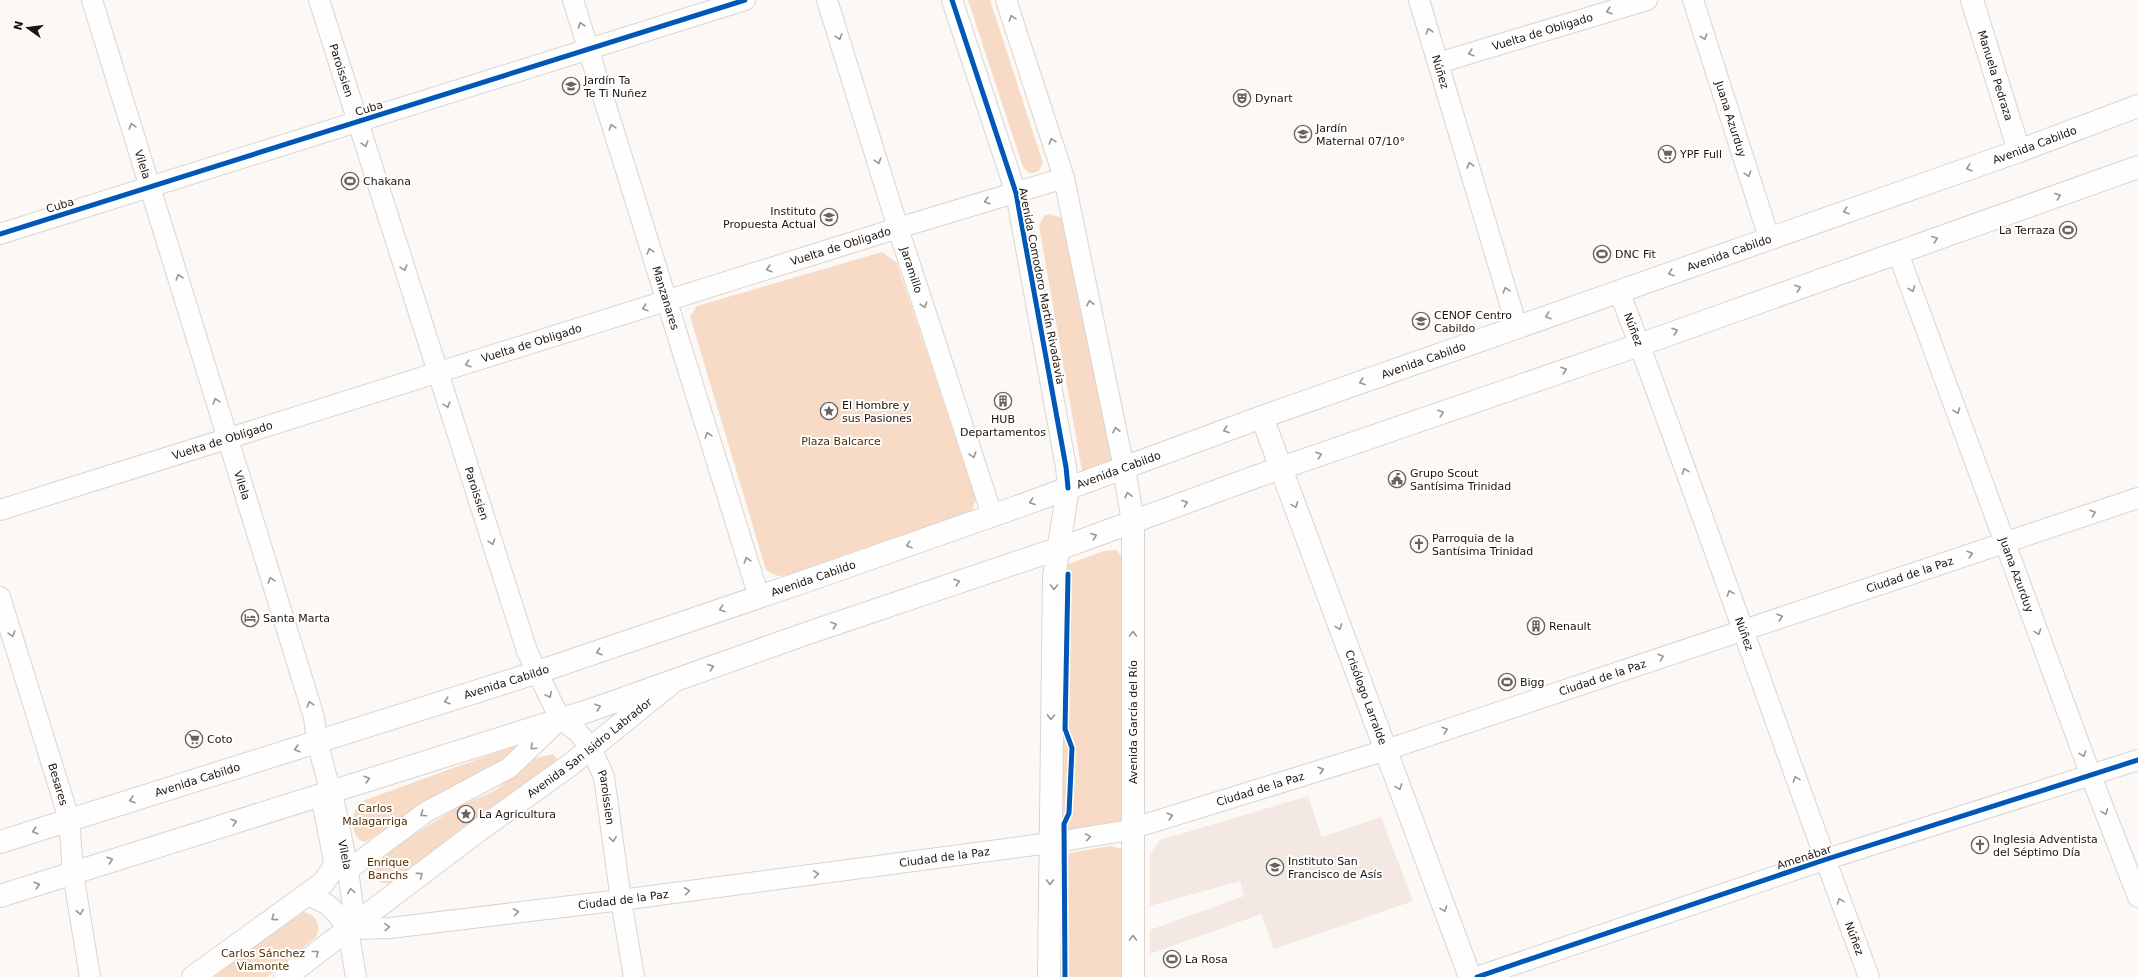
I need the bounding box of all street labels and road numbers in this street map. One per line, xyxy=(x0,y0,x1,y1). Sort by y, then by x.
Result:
street label: Vuelta de Obligado xyxy=(1491,11,1595,53)
street label: Manuela Pedraza xyxy=(1975,29,2015,122)
street label: Paroissien xyxy=(326,42,356,99)
street label: Núñez xyxy=(1429,53,1451,91)
street label: Juana Azurduy xyxy=(1712,79,1749,159)
street label: Cuba xyxy=(354,98,385,119)
street label: Avenida Cabildo xyxy=(1991,124,2079,167)
street label: Vilela xyxy=(132,148,153,181)
street label: Avenida Comodoro Martín Rivadavia xyxy=(1016,187,1067,386)
street label: Cuba xyxy=(45,195,76,216)
street label: Vuelta de Obligado xyxy=(789,225,893,268)
street label: Avenida Cabildo xyxy=(1685,232,1774,274)
street label: Jaramillo xyxy=(897,244,925,295)
street label: Manzanares xyxy=(649,264,681,332)
street label: Núñez xyxy=(1621,311,1645,348)
street label: Vuelta de Obligado xyxy=(480,322,584,365)
street label: Avenida Cabildo xyxy=(1380,340,1468,382)
street label: Vuelta de Obligado xyxy=(171,419,275,463)
street label: Avenida Cabildo xyxy=(1075,449,1163,492)
street label: Paroissien xyxy=(462,465,491,522)
street label: Vilela xyxy=(231,469,252,502)
street label: Juana Azurduy xyxy=(1996,535,2036,615)
street label: Ciudad de la Paz xyxy=(1865,554,1955,596)
street label: Avenida Cabildo xyxy=(769,558,858,599)
street label: Núñez xyxy=(1732,615,1756,653)
street label: Crisólogo Larralde xyxy=(1342,648,1389,747)
street label: Ciudad de la Paz xyxy=(1557,657,1648,699)
street label: Avenida García del Río xyxy=(1127,660,1140,784)
street label: Avenida Cabildo xyxy=(462,663,551,702)
street label: Avenida San Isidro Labrador xyxy=(525,695,655,801)
street label: Avenida Cabildo xyxy=(153,760,242,800)
street label: Besares xyxy=(45,762,70,807)
street label: Paroissien xyxy=(595,768,617,826)
street label: Ciudad de la Paz xyxy=(1215,770,1306,809)
street label: Vilela xyxy=(335,839,354,871)
street label: Amenábar xyxy=(1775,842,1834,872)
street label: Ciudad de la Paz xyxy=(898,845,991,870)
street label: Ciudad de la Paz xyxy=(577,888,670,912)
street label: Núñez xyxy=(1842,920,1866,957)

